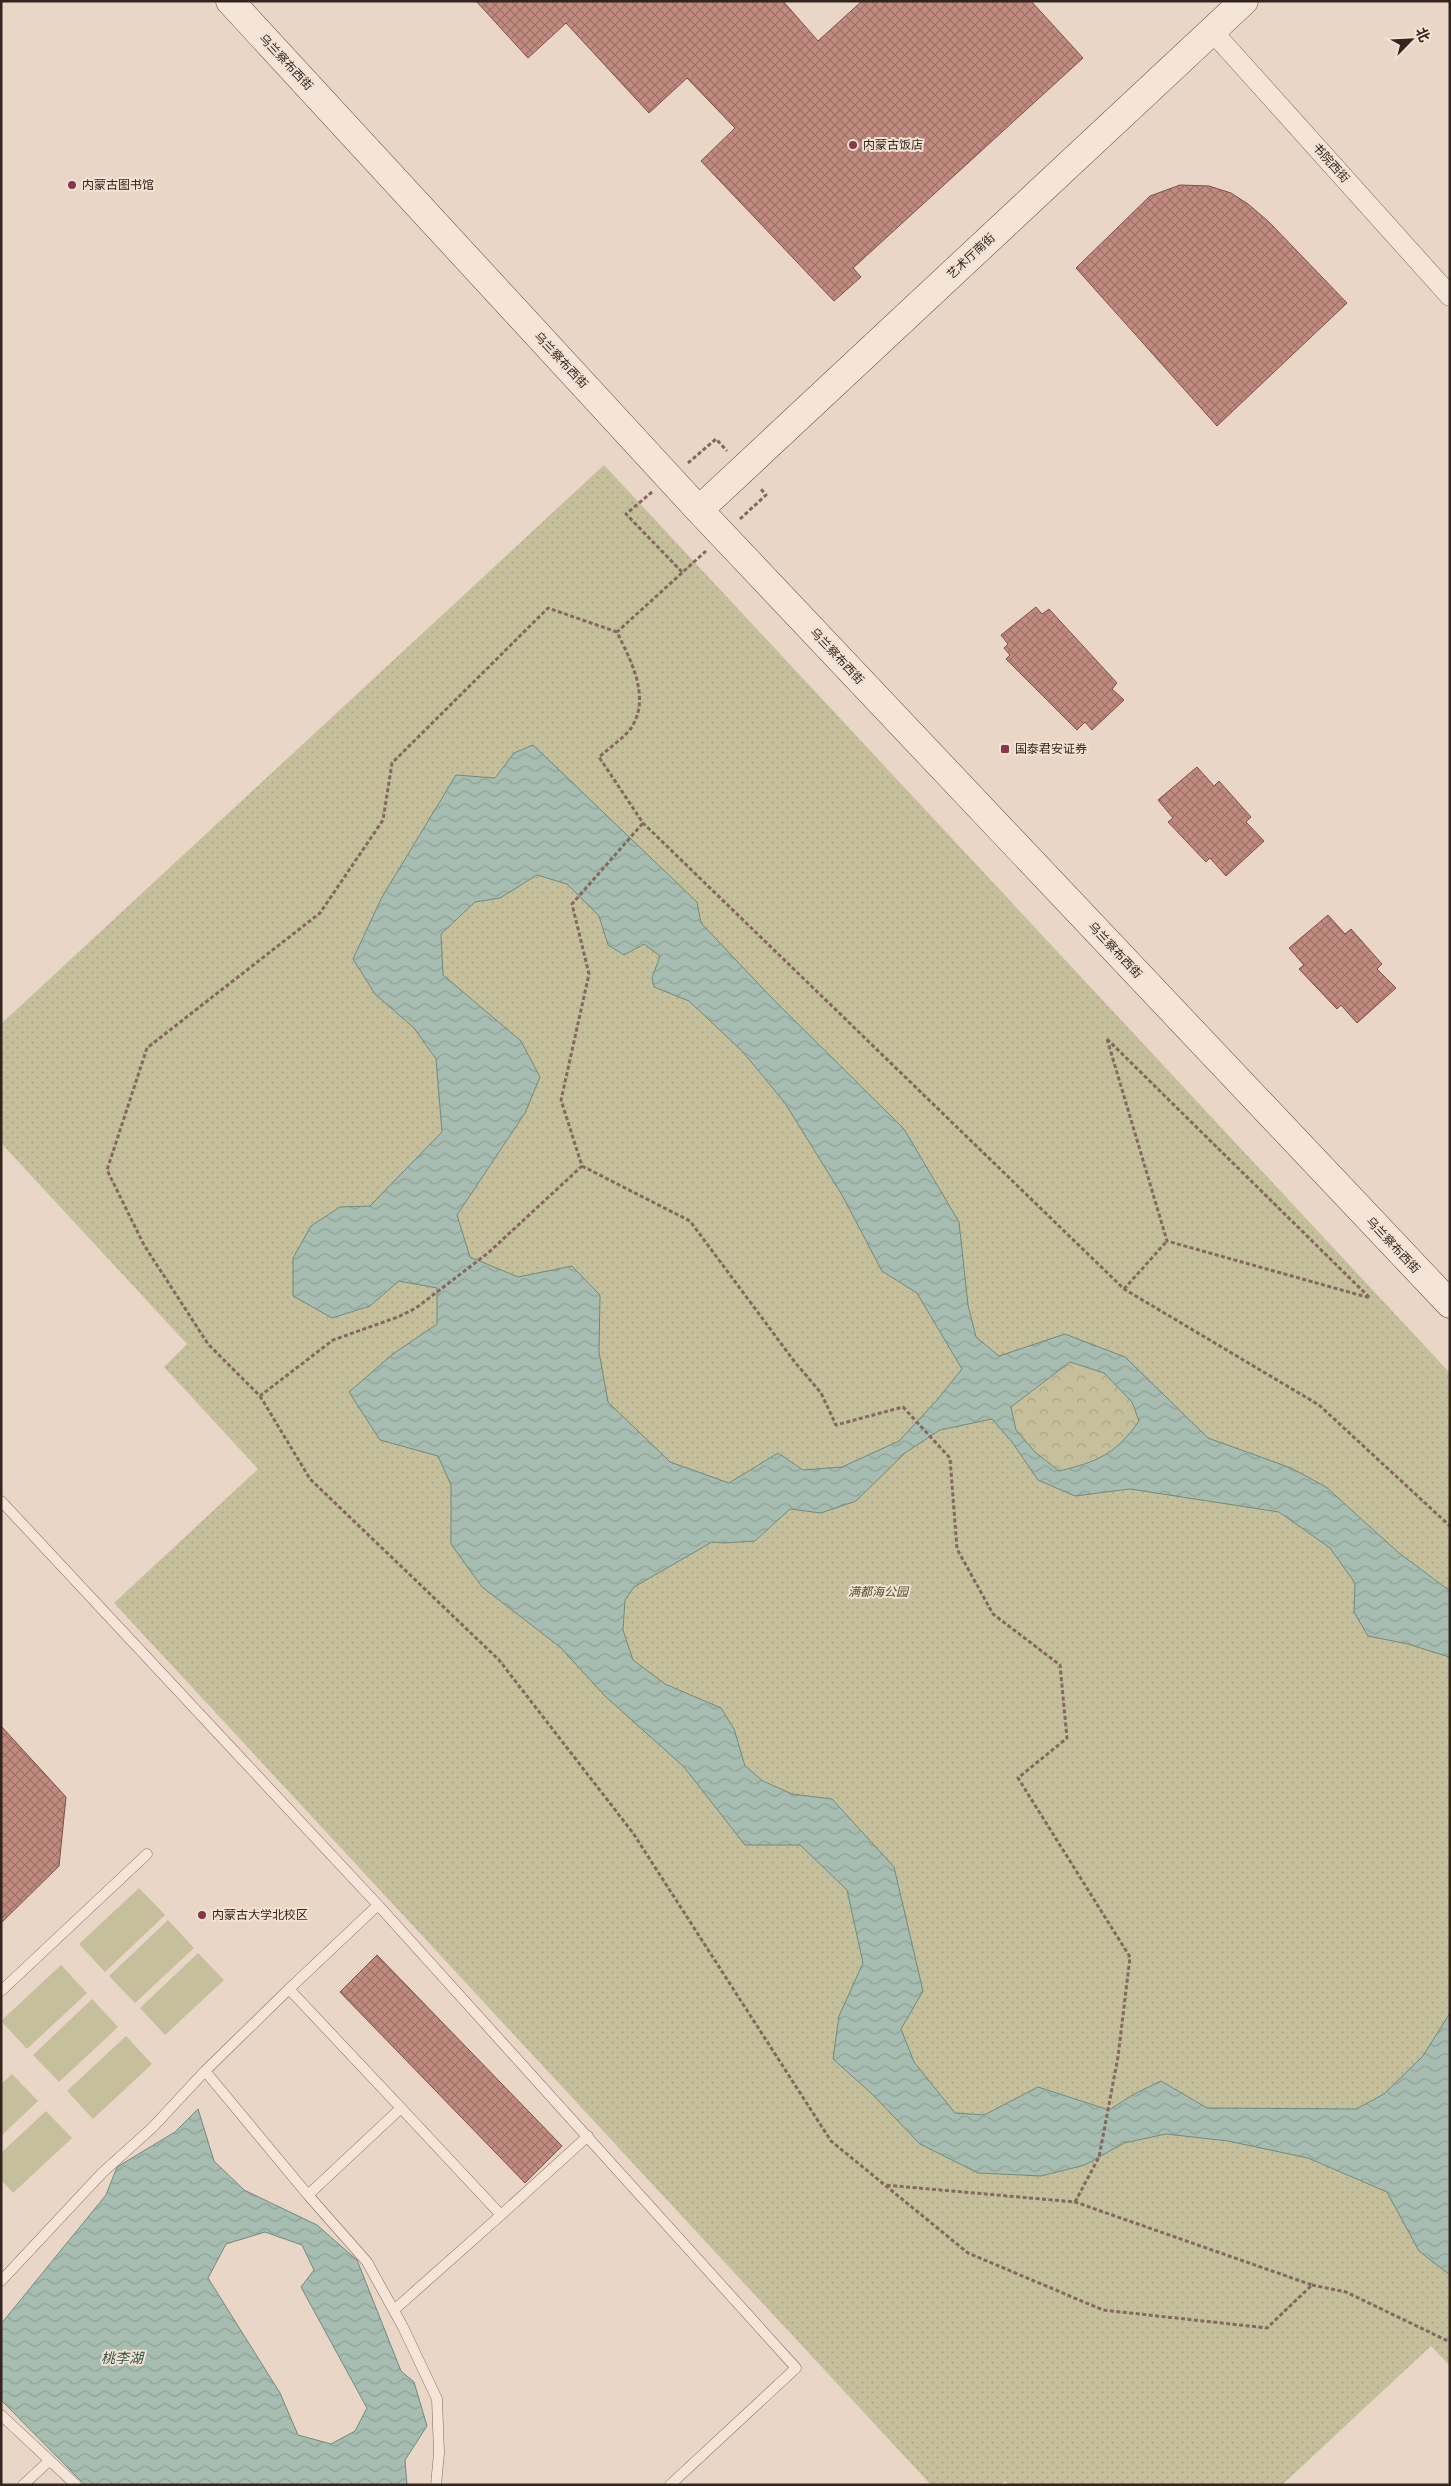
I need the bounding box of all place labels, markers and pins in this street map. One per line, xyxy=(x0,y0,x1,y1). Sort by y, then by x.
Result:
place label: 内蒙古饭店 xyxy=(863,138,923,152)
marker: 内蒙古饭店 xyxy=(847,139,859,151)
place label: 内蒙古图书馆 xyxy=(82,178,154,192)
marker: 内蒙古图书馆 xyxy=(66,179,78,191)
place label: 国泰君安证券 xyxy=(1015,742,1087,756)
marker: 国泰君安证券 xyxy=(999,743,1011,755)
place label: 内蒙古大学北校区 xyxy=(212,1908,308,1922)
marker: 内蒙古大学北校区 xyxy=(196,1909,208,1921)

